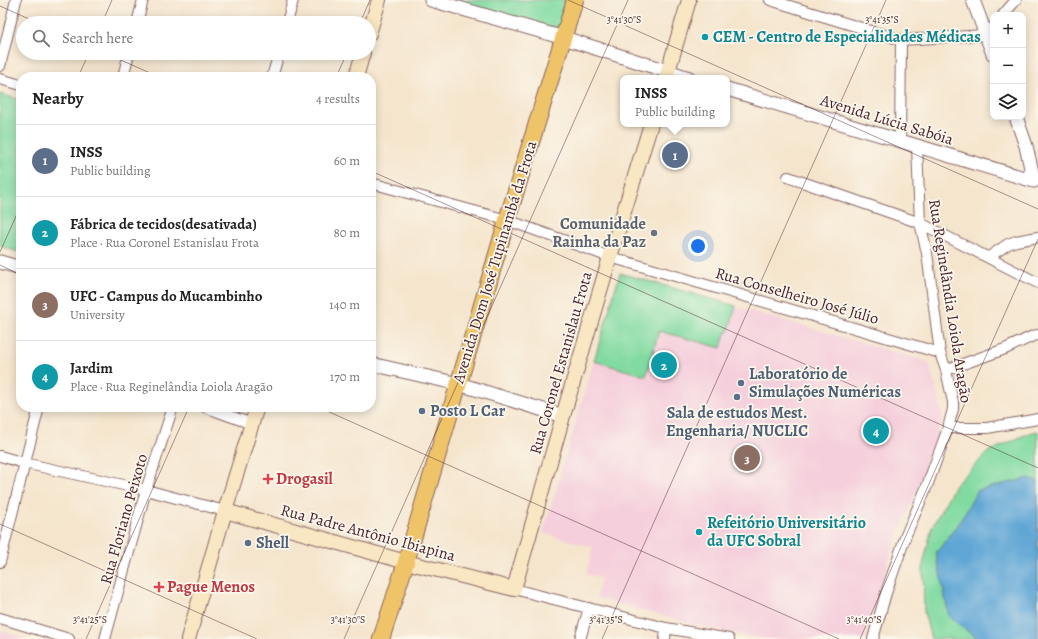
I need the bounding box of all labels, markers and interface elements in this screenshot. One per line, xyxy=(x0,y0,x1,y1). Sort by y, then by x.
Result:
map controls xyxy=(990,12,1026,120)
button: + xyxy=(990,12,1026,48)
text: 3°41'30"S xyxy=(607,13,641,26)
text: 3°41'35"S xyxy=(865,13,899,26)
search box xyxy=(16,16,376,60)
place label: CEM - Centro de Especialidades Médicas xyxy=(713,26,981,48)
icon: search xyxy=(30,27,52,49)
text: Search here xyxy=(62,28,133,48)
marker: CEM - Centro de Especialidades Médicas xyxy=(700,32,710,42)
button: − xyxy=(990,48,1026,84)
popup xyxy=(620,75,730,127)
text: INSS xyxy=(635,83,667,103)
button: layers xyxy=(990,84,1026,120)
text: Nearby xyxy=(32,87,83,110)
street label: Avenida Lúcia Sabóia xyxy=(817,89,957,151)
text: 4 results xyxy=(316,90,360,107)
text: Public building xyxy=(635,103,715,120)
street label: Avenida Dom José Tupinambá da Frota xyxy=(447,138,543,387)
pin: 1 xyxy=(662,140,688,170)
text: INSS xyxy=(70,142,103,162)
text: 1 xyxy=(43,152,47,169)
text: 60 m xyxy=(334,152,360,169)
text: Public building xyxy=(70,162,150,179)
street label: Rua Reginelândia Loiola Aragão xyxy=(923,198,977,404)
place label: Comunidade Rainha da Paz xyxy=(552,213,646,253)
text: Fábrica de tecidos(desativada) xyxy=(70,214,257,234)
text: 2 xyxy=(42,224,48,241)
text: 80 m xyxy=(333,224,360,241)
marker: Comunidade Rainha da Paz xyxy=(649,228,659,238)
text: Place · Rua Coronel Estanislau Frota xyxy=(70,234,259,251)
your location xyxy=(688,236,708,256)
street label: Rua Conselheiro José Júlio xyxy=(713,262,881,330)
street label: Rua Coronel Estanislau Frota xyxy=(524,268,598,457)
text: UFC - Campus do Mucambinho xyxy=(70,286,262,306)
text: 3 xyxy=(42,296,48,313)
text: 140 m xyxy=(329,296,360,313)
text: University xyxy=(70,306,125,323)
pin: 2 xyxy=(651,350,677,380)
text: Jardim xyxy=(70,358,113,378)
place label: Laboratório de Simulações Numéricas xyxy=(749,363,901,403)
text: 4 xyxy=(42,368,48,385)
text: 170 m xyxy=(330,368,360,385)
text: Place · Rua Reginelândia Loiola Aragão xyxy=(70,378,273,395)
marker: Laboratório de Simulações Numéricas xyxy=(736,378,746,388)
marker: Sala de estudos Mest. Engenharia/ NUCLIC xyxy=(732,392,742,402)
place label: Posto L Car xyxy=(430,400,506,422)
place label: Sala de estudos Mest. Engenharia/ NUCLIC xyxy=(666,402,808,442)
marker: Posto L Car xyxy=(417,406,427,416)
pin: 4 xyxy=(863,416,889,446)
pin: 3 xyxy=(734,443,760,473)
street label: Rua Floriano Peixoto xyxy=(95,451,153,587)
place label: Drogasil xyxy=(276,468,334,490)
marker: Drogasil xyxy=(263,474,273,484)
street label: Rua Padre Antônio Ibiapina xyxy=(278,499,458,567)
place label: Refeitório Universitário da UFC Sobral xyxy=(707,512,866,552)
marker: Refeitório Universitário da UFC Sobral xyxy=(694,527,704,537)
place label: Shell xyxy=(256,532,290,554)
marker: Shell xyxy=(243,538,253,548)
place label: Pague Menos xyxy=(167,576,255,598)
marker: Pague Menos xyxy=(154,582,164,592)
text: 3°41'25"S xyxy=(73,613,107,626)
text: 3°41'30"S xyxy=(331,613,365,626)
text: 3°41'35"S xyxy=(589,613,623,626)
text: 3°41'40"S xyxy=(846,613,882,626)

